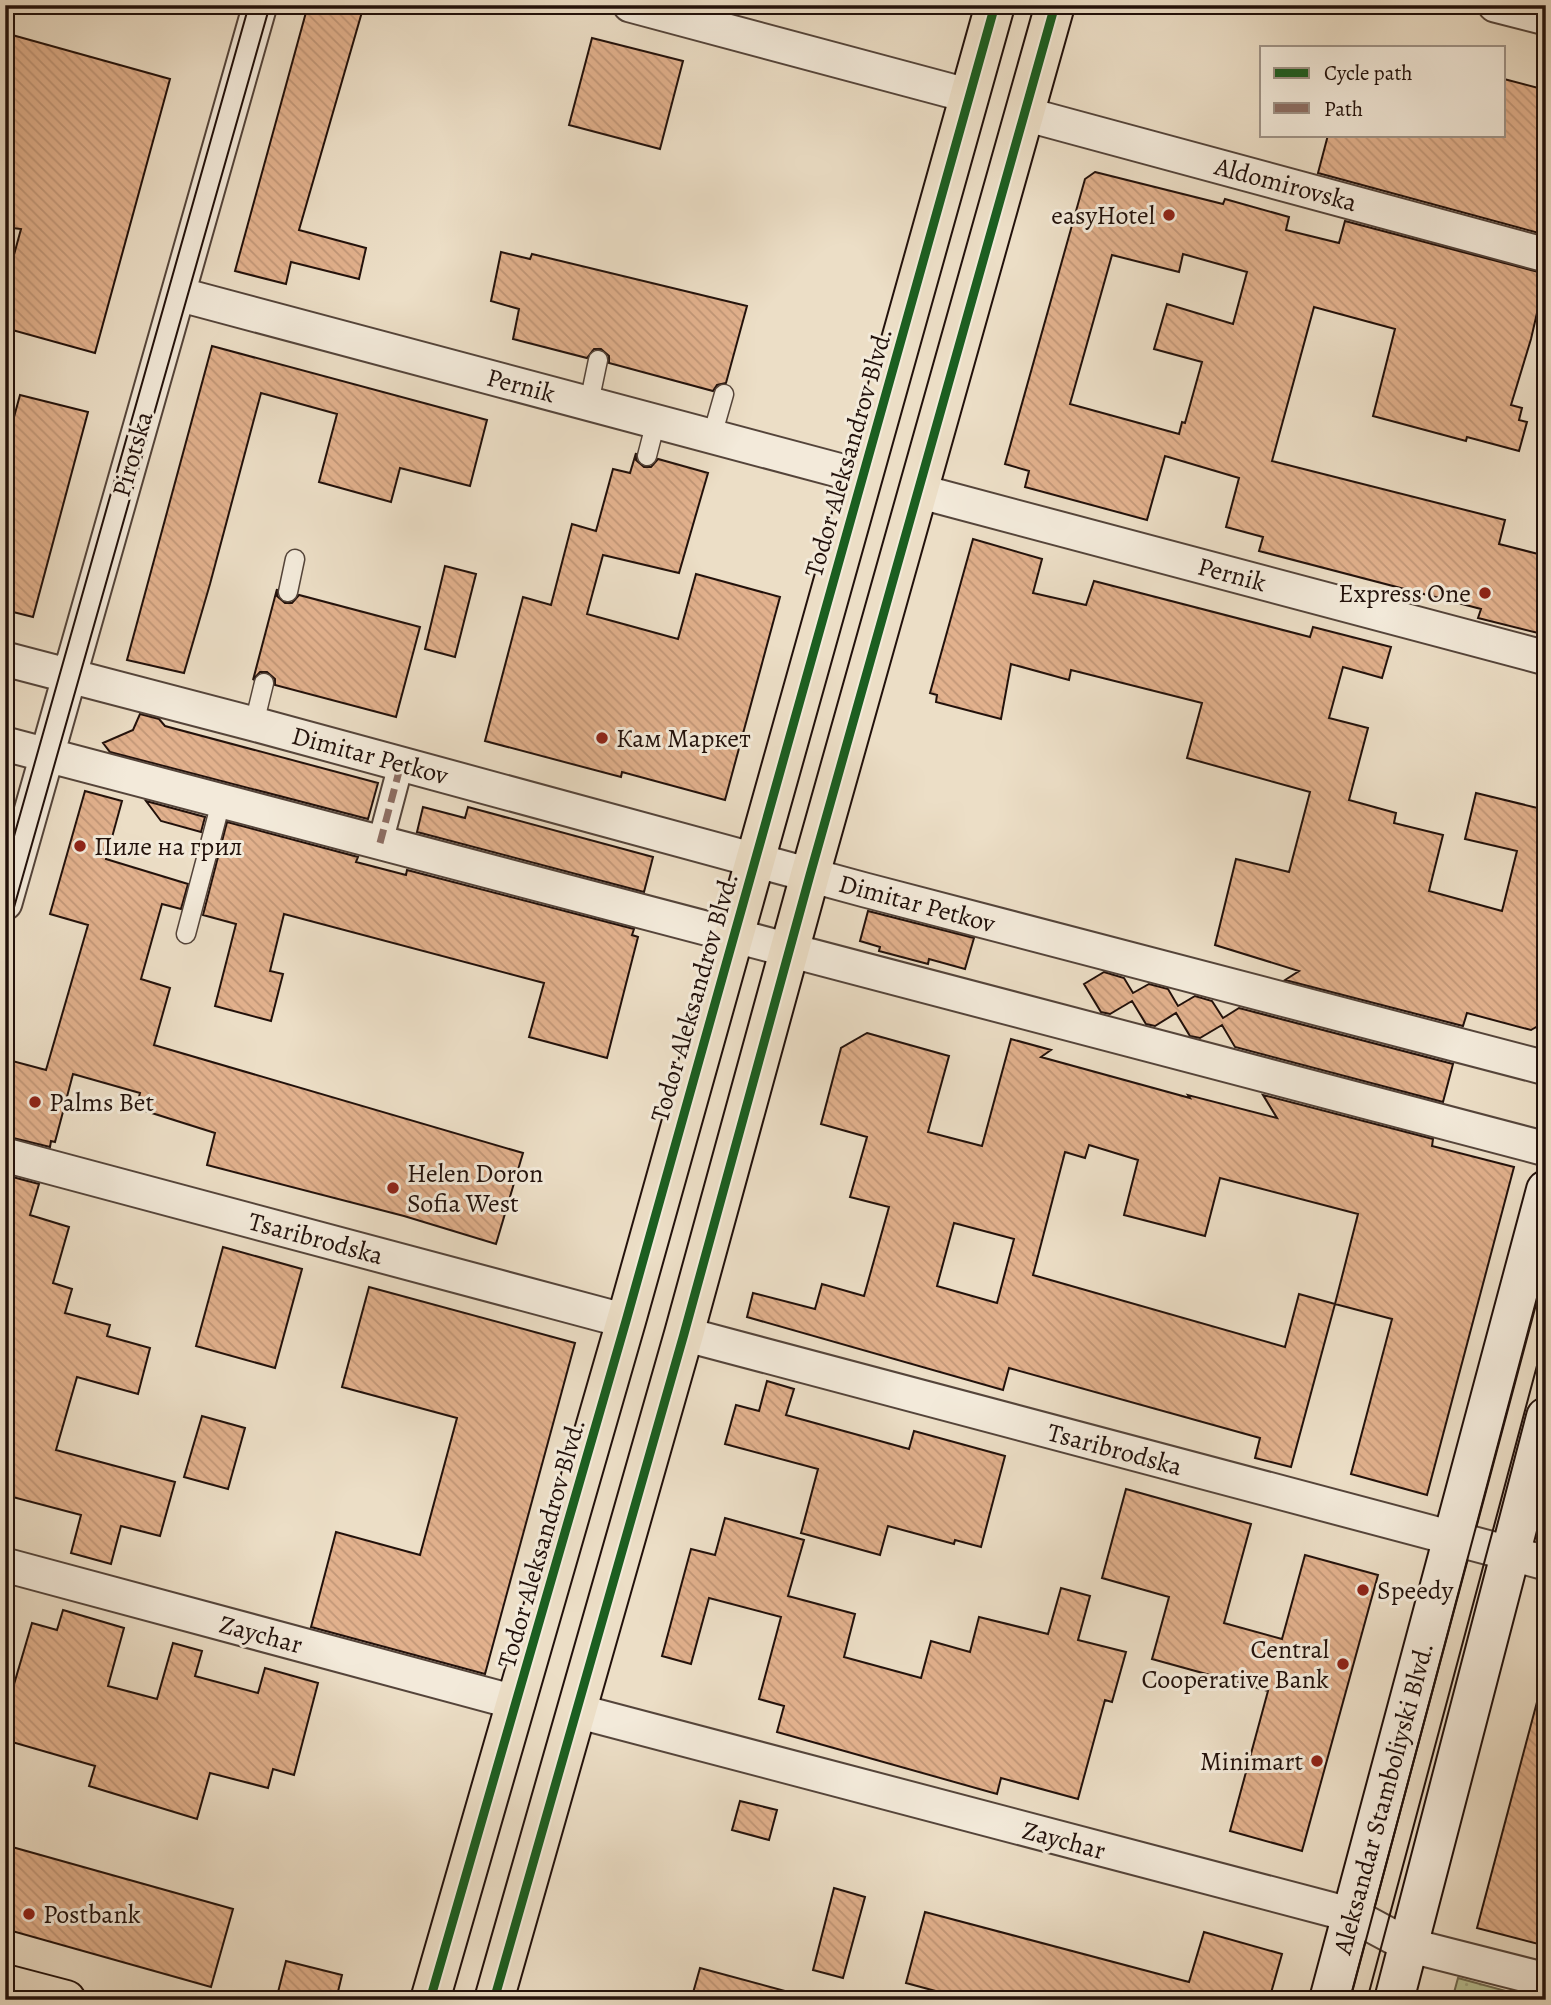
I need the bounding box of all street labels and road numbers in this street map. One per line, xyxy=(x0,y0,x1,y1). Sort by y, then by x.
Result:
street label: Aldomirovska xyxy=(1210,148,1361,220)
street label: Todor Aleksandrov Blvd. xyxy=(796,323,901,581)
street label: Pernik xyxy=(483,360,559,411)
street label: Pirotska xyxy=(104,407,161,501)
street label: Pernik xyxy=(1194,549,1270,600)
street label: Dimitar Petkov xyxy=(288,718,452,793)
street label: Dimitar Petkov xyxy=(835,866,999,941)
street label: Todor Aleksandrov Blvd. xyxy=(642,868,747,1126)
street label: Tsaribrodska xyxy=(245,1204,387,1273)
street label: Todor Aleksandrov Blvd. xyxy=(489,1414,594,1672)
street label: Tsaribrodska xyxy=(1044,1415,1186,1484)
street label: Zaychar xyxy=(216,1607,306,1662)
street label: Aleksandar Stamboliyski Blvd. xyxy=(1325,1638,1442,1959)
street label: Zaychar xyxy=(1019,1813,1109,1868)

